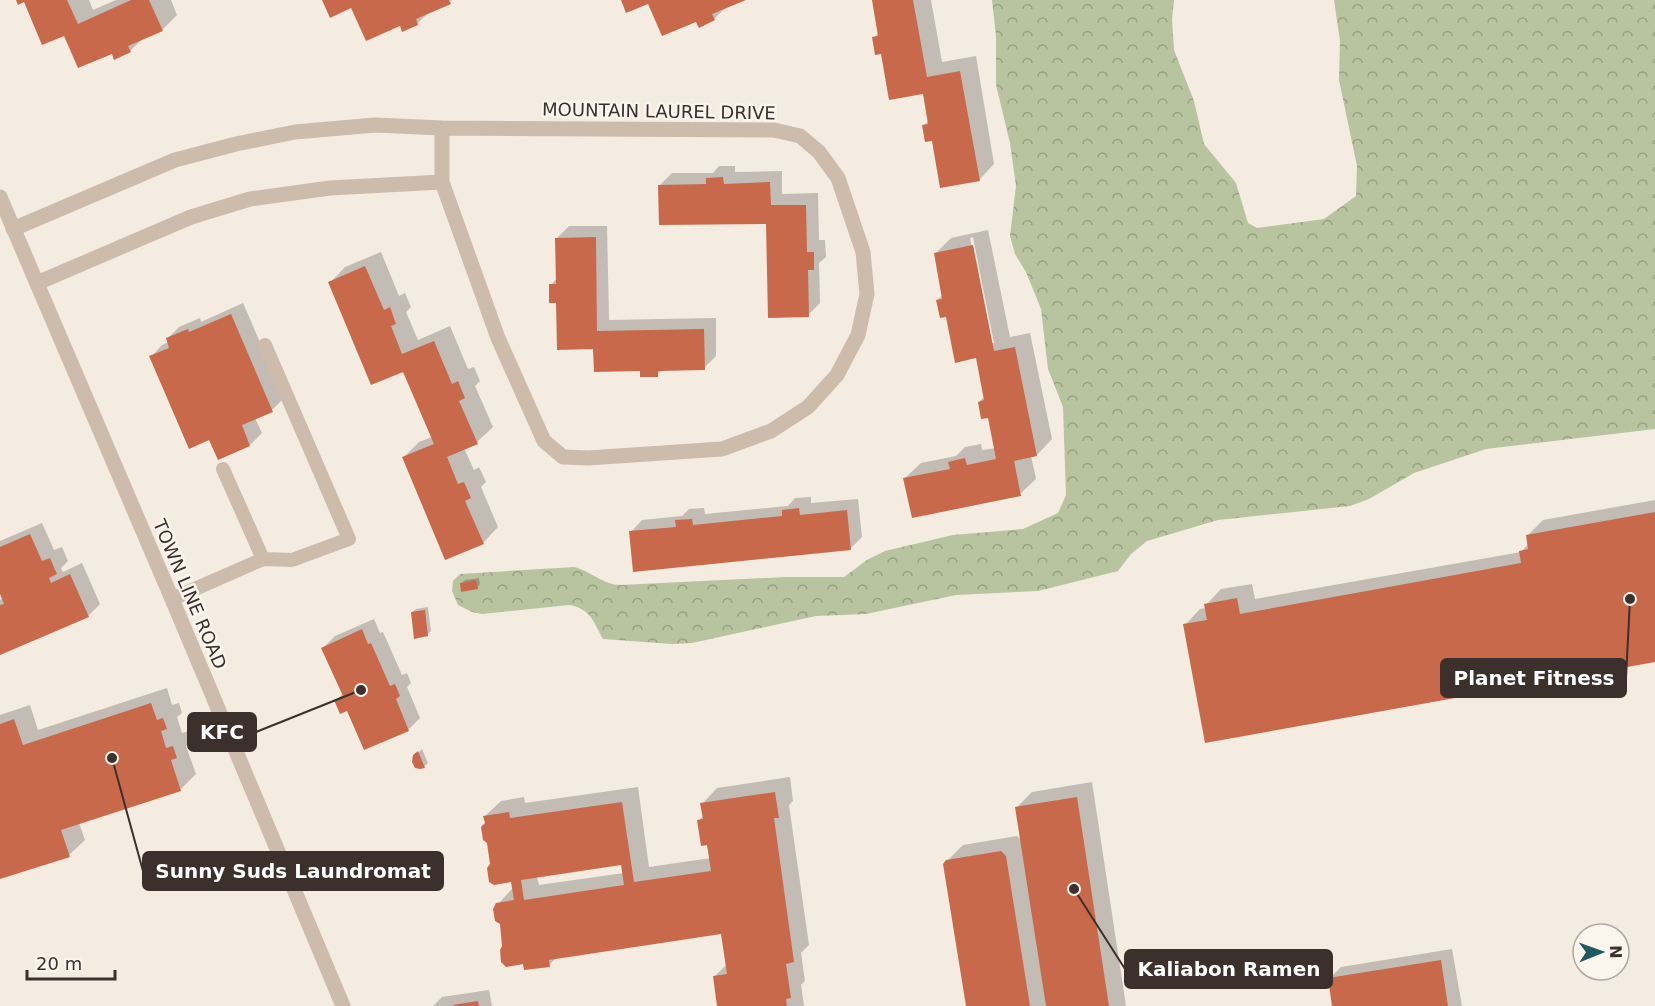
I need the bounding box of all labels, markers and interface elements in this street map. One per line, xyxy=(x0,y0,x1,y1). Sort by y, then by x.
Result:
street label: MOUNTAIN LAUREL DRIVE xyxy=(542,98,776,124)
street label: TOWN LINE ROAD xyxy=(149,515,231,672)
callout: Planet Fitness xyxy=(1441,659,1626,697)
text: Planet Fitness xyxy=(1453,666,1615,690)
callout: KFC xyxy=(188,713,256,751)
text: KFC xyxy=(200,720,244,744)
callout: Sunny Suds Laundromat xyxy=(143,852,443,890)
text: Sunny Suds Laundromat xyxy=(155,859,431,883)
north arrow xyxy=(1571,922,1631,982)
scale bar xyxy=(27,943,116,981)
text: N xyxy=(1606,945,1625,959)
callout: Kaliabon Ramen xyxy=(1125,950,1332,988)
text: 20 m xyxy=(36,953,82,974)
text: Kaliabon Ramen xyxy=(1138,957,1321,981)

